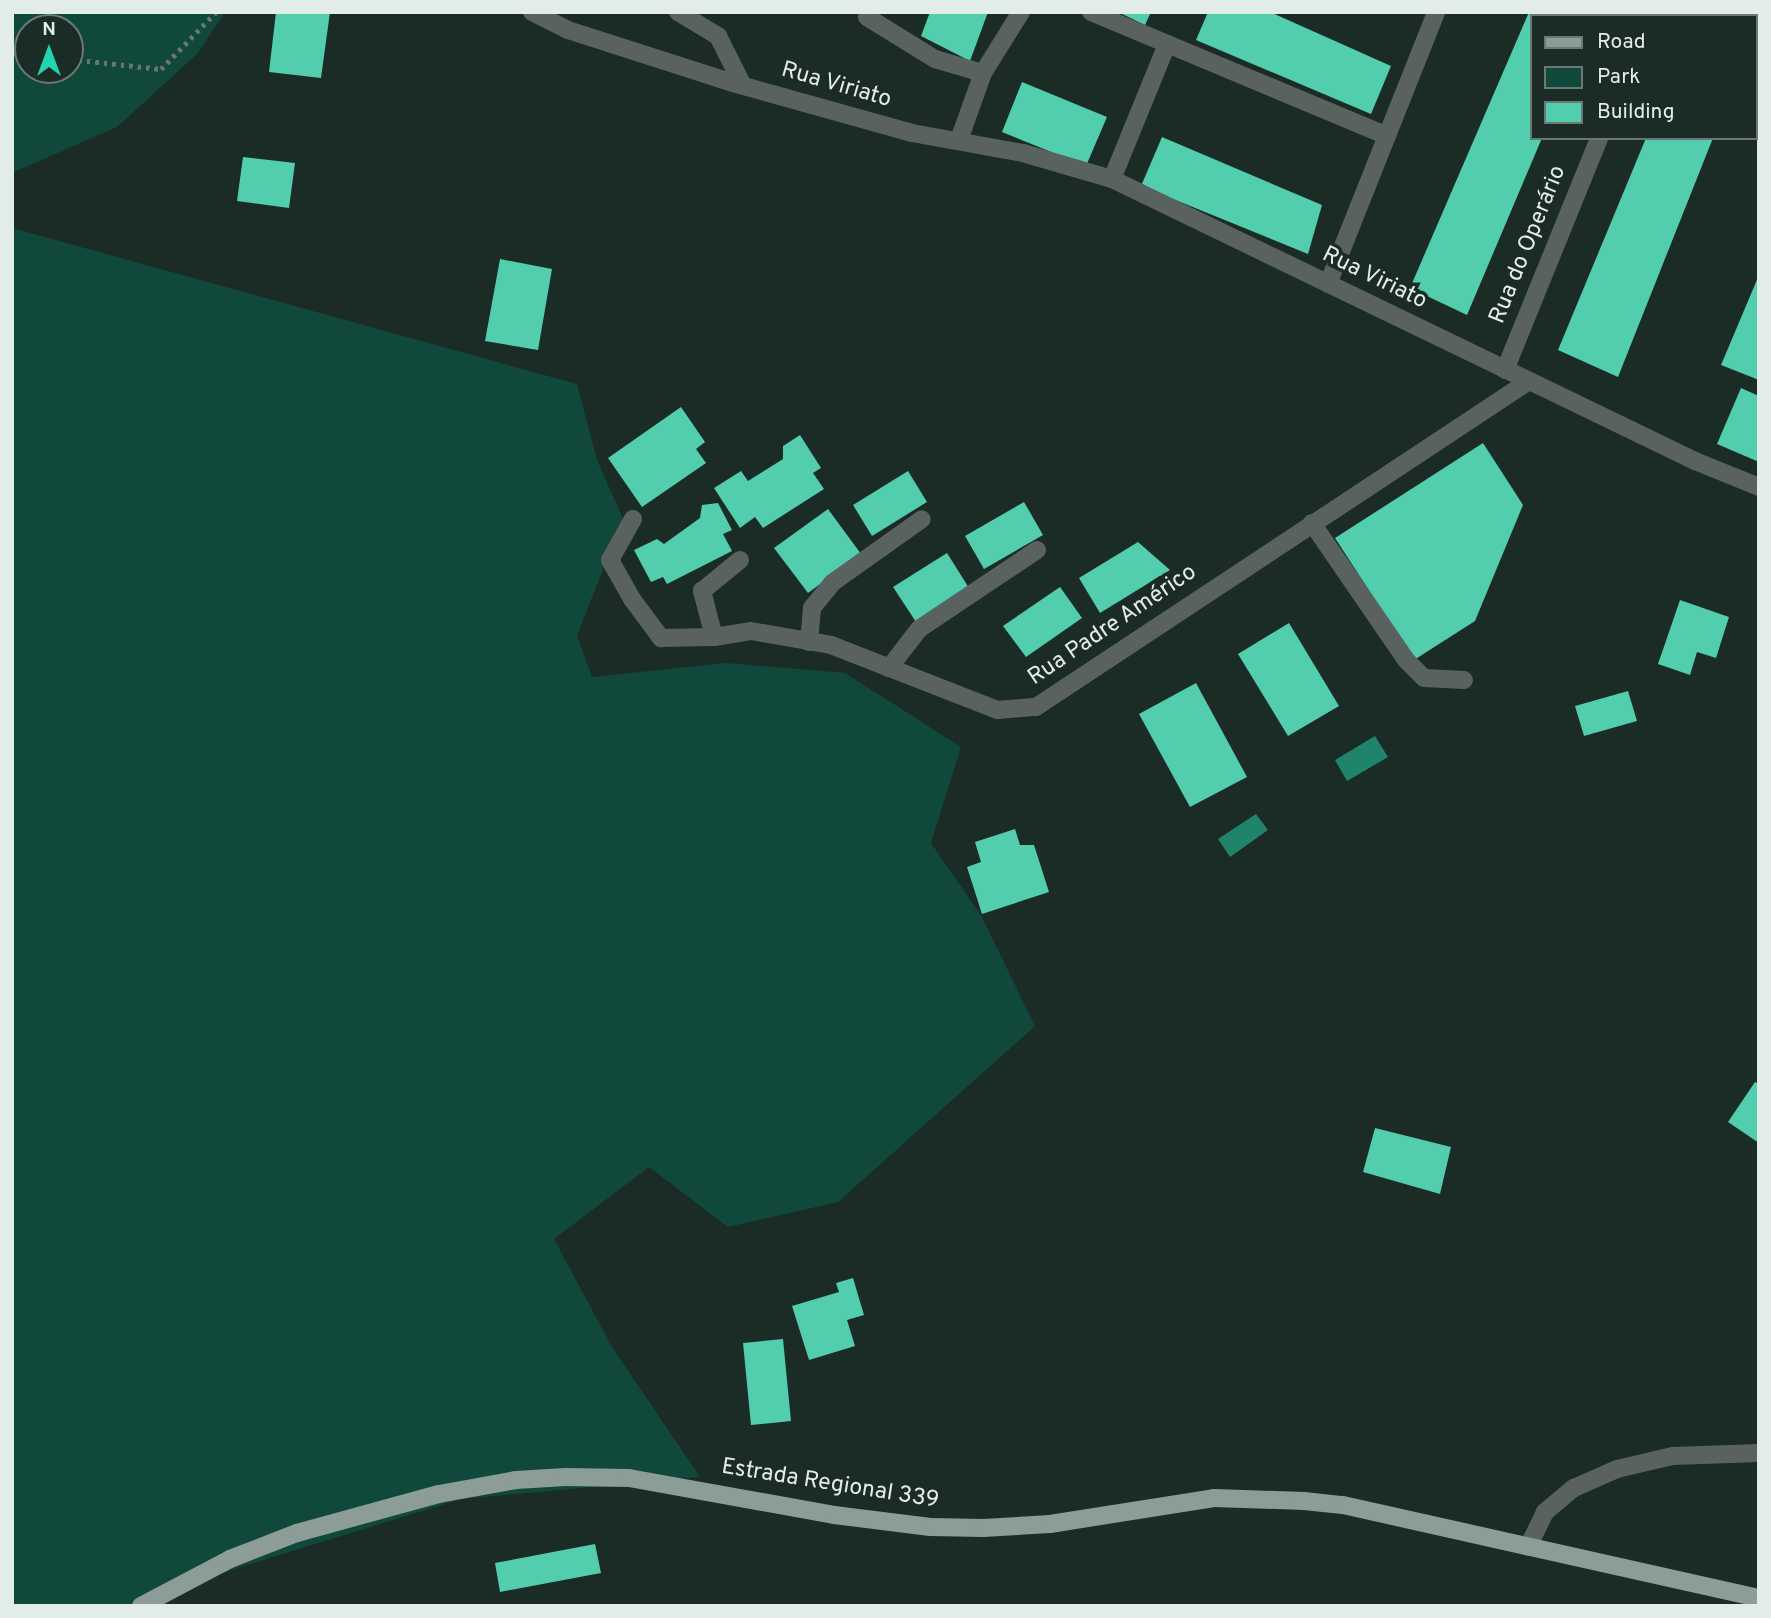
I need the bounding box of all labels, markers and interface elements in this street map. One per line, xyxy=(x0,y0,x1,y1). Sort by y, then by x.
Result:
north arrow xyxy=(14,14,84,84)
legend xyxy=(1530,14,1757,140)
text: N xyxy=(42,18,56,42)
text: Road xyxy=(1597,29,1646,56)
street label: Rua Viriato xyxy=(777,57,895,115)
text: Park xyxy=(1597,64,1640,91)
text: Building xyxy=(1597,99,1675,126)
street label: Rua do Operário xyxy=(1485,162,1573,328)
street label: Rua Viriato xyxy=(1317,242,1431,316)
street label: Rua Padre Américo xyxy=(1023,559,1203,693)
street label: Estrada Regional 339 xyxy=(719,1454,941,1516)

